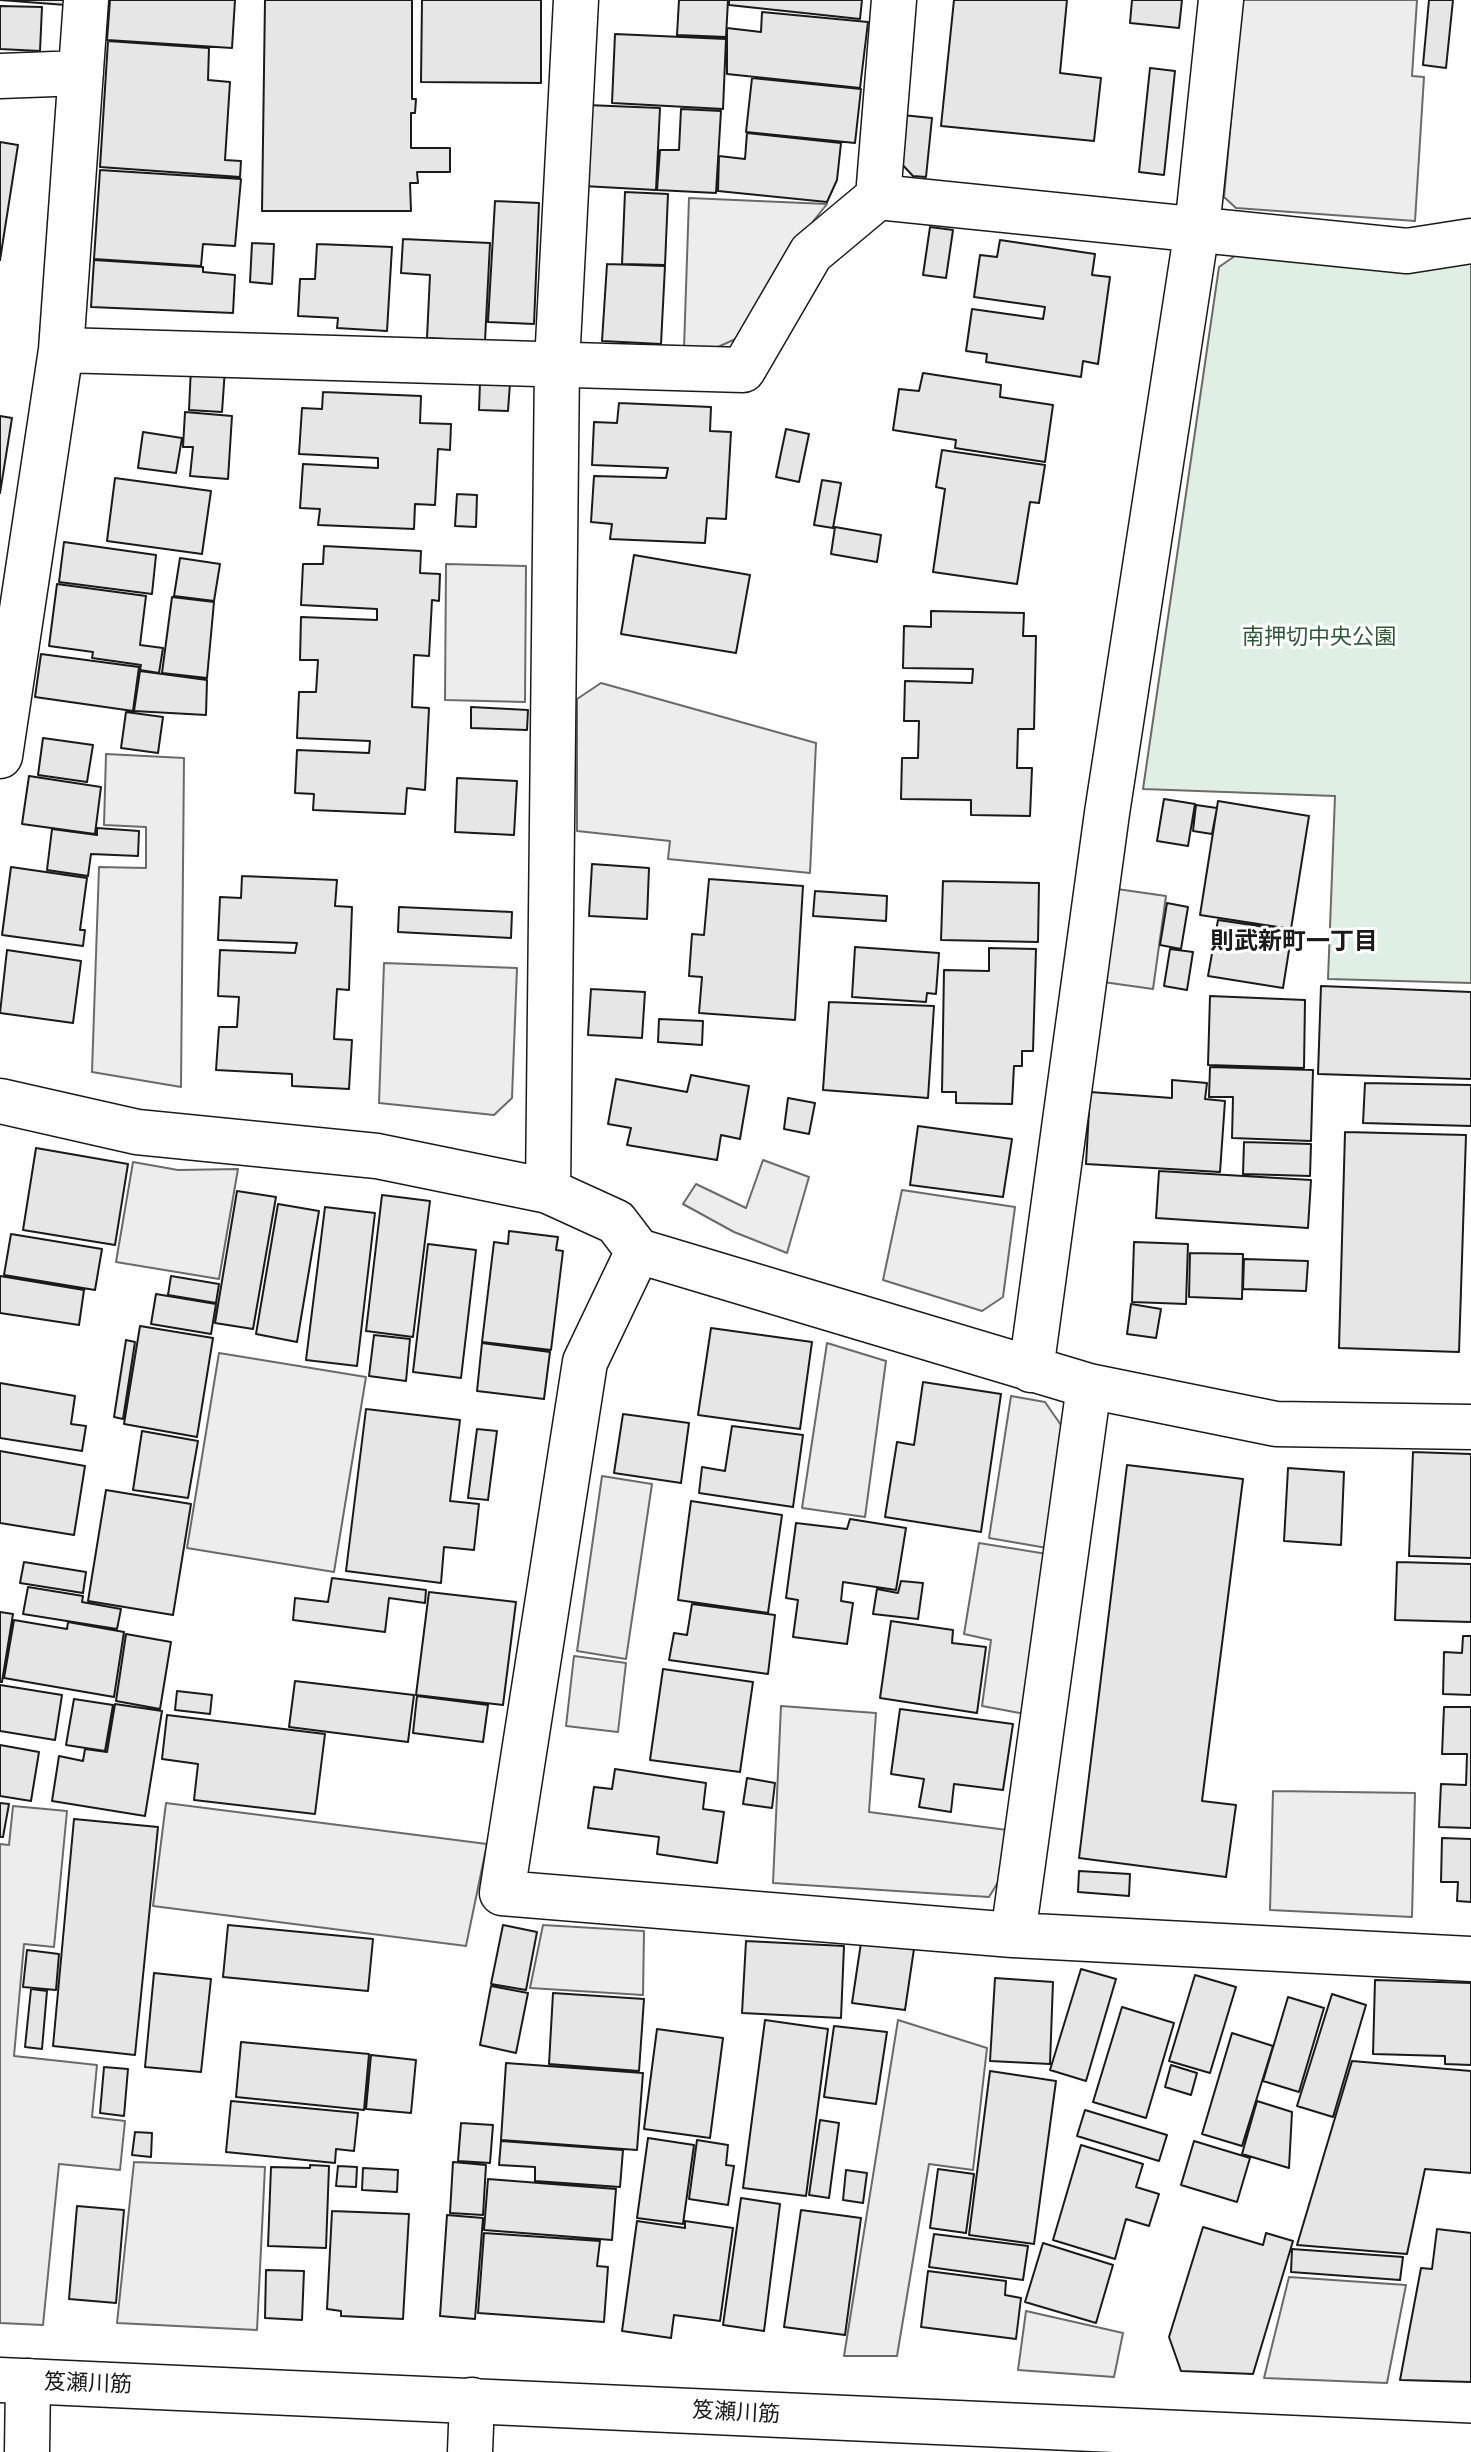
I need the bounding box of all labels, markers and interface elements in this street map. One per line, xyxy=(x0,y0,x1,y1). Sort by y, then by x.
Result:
park label: 南押切中央公園 xyxy=(1242,625,1396,651)
district label: 則武新町一丁目 xyxy=(1210,928,1378,956)
street label: 笈瀬川筋 xyxy=(44,2369,132,2399)
street label: 笈瀬川筋 xyxy=(691,2398,781,2428)

